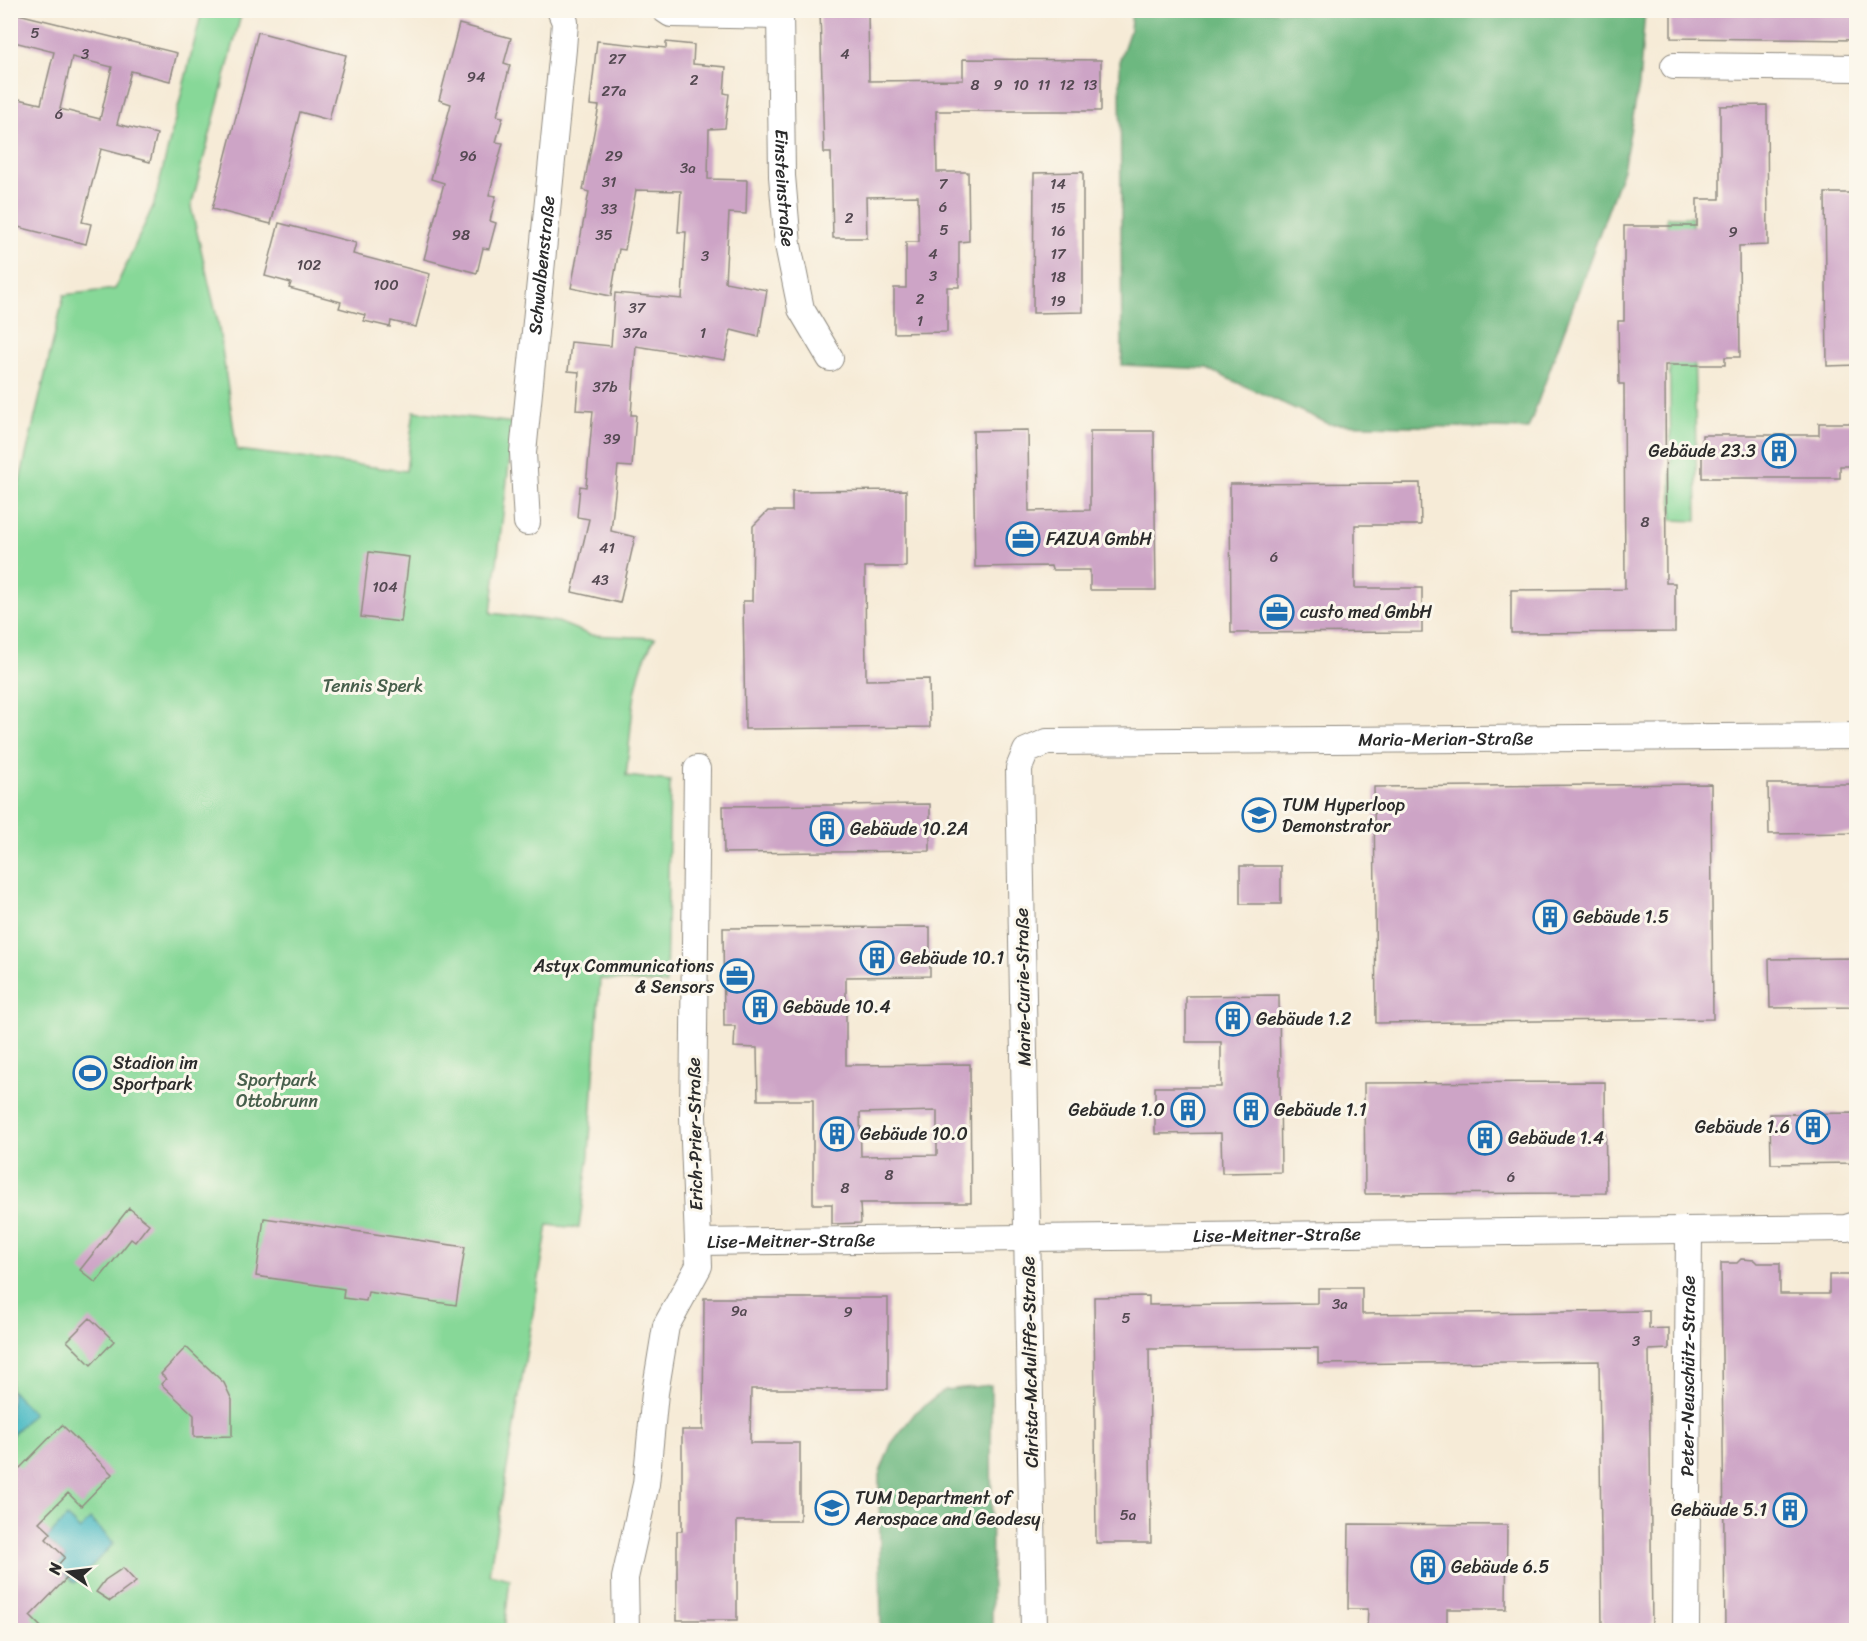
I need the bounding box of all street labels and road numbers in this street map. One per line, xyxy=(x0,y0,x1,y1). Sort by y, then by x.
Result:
street label: Einsteinstraße xyxy=(765,129,804,248)
street label: Schwalbenstraße xyxy=(519,194,564,336)
street label: Maria-Merian-Straße xyxy=(1358,722,1533,756)
street label: Marie-Curie-Straße xyxy=(1006,908,1040,1066)
street label: Erich-Prier-Straße xyxy=(678,1057,712,1211)
street label: Lise-Meitner-Straße xyxy=(1193,1218,1361,1252)
street label: Lise-Meitner-Straße xyxy=(707,1224,875,1258)
street label: Christa-McAuliffe-Straße xyxy=(1012,1256,1048,1468)
street label: Peter-Neuschütz-Straße xyxy=(1671,1275,1705,1477)

